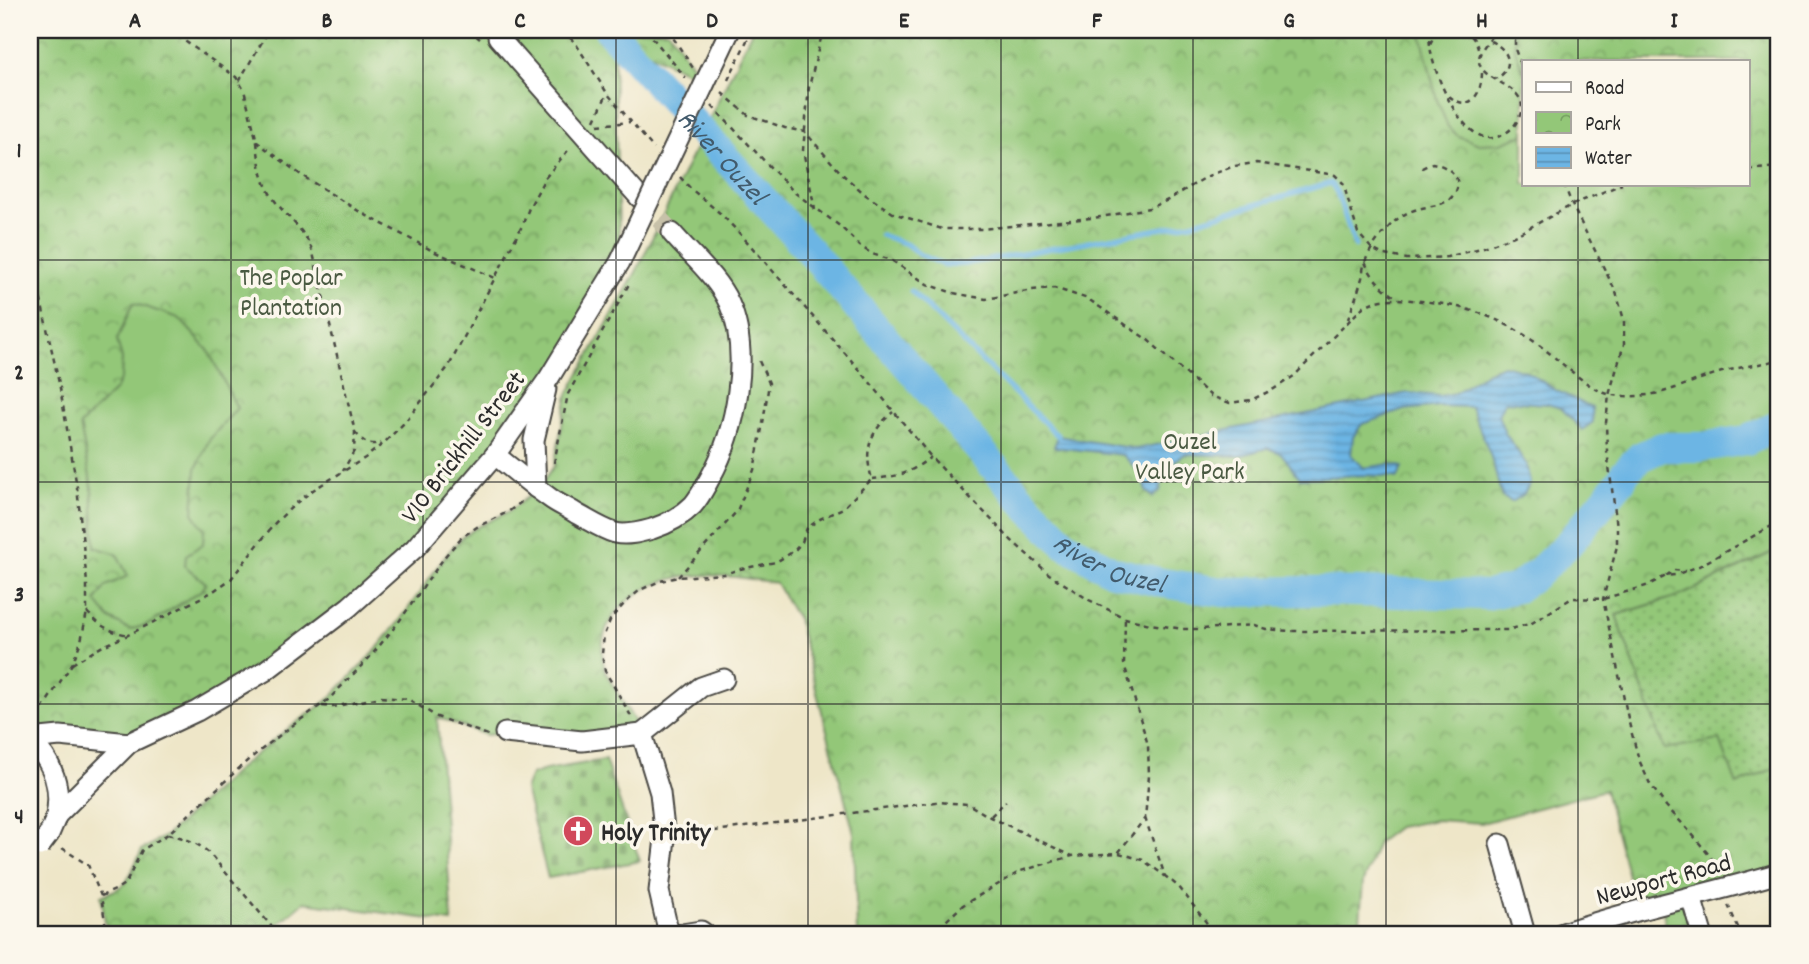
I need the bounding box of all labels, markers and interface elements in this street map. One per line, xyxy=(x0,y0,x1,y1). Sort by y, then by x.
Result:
text: A xyxy=(129,6,141,39)
text: B xyxy=(322,6,333,39)
text: C xyxy=(514,6,526,39)
text: D xyxy=(706,6,718,39)
text: E xyxy=(899,6,910,39)
text: F xyxy=(1092,6,1103,39)
text: G xyxy=(1283,6,1295,39)
text: H xyxy=(1476,6,1488,39)
text: I xyxy=(1670,6,1678,39)
legend xyxy=(1522,60,1750,186)
text: Road xyxy=(1585,75,1624,105)
water label: River Ouzel xyxy=(665,102,776,218)
text: Park xyxy=(1585,111,1621,141)
text: 1 xyxy=(16,136,22,169)
text: Water xyxy=(1585,145,1632,175)
park label: The Poplar Plantation xyxy=(239,261,343,328)
text: 2 xyxy=(14,358,24,391)
street label: V10 Brickhill Street xyxy=(393,364,536,532)
park label: Ouzel Valley Park xyxy=(1135,425,1245,492)
water label: River Ouzel xyxy=(1041,527,1170,608)
text: 3 xyxy=(14,580,24,613)
text: 4 xyxy=(14,802,24,835)
church icon: Holy Trinity xyxy=(561,814,595,848)
place label: Holy Trinity xyxy=(601,816,712,853)
street label: Newport Road xyxy=(1592,846,1736,917)

